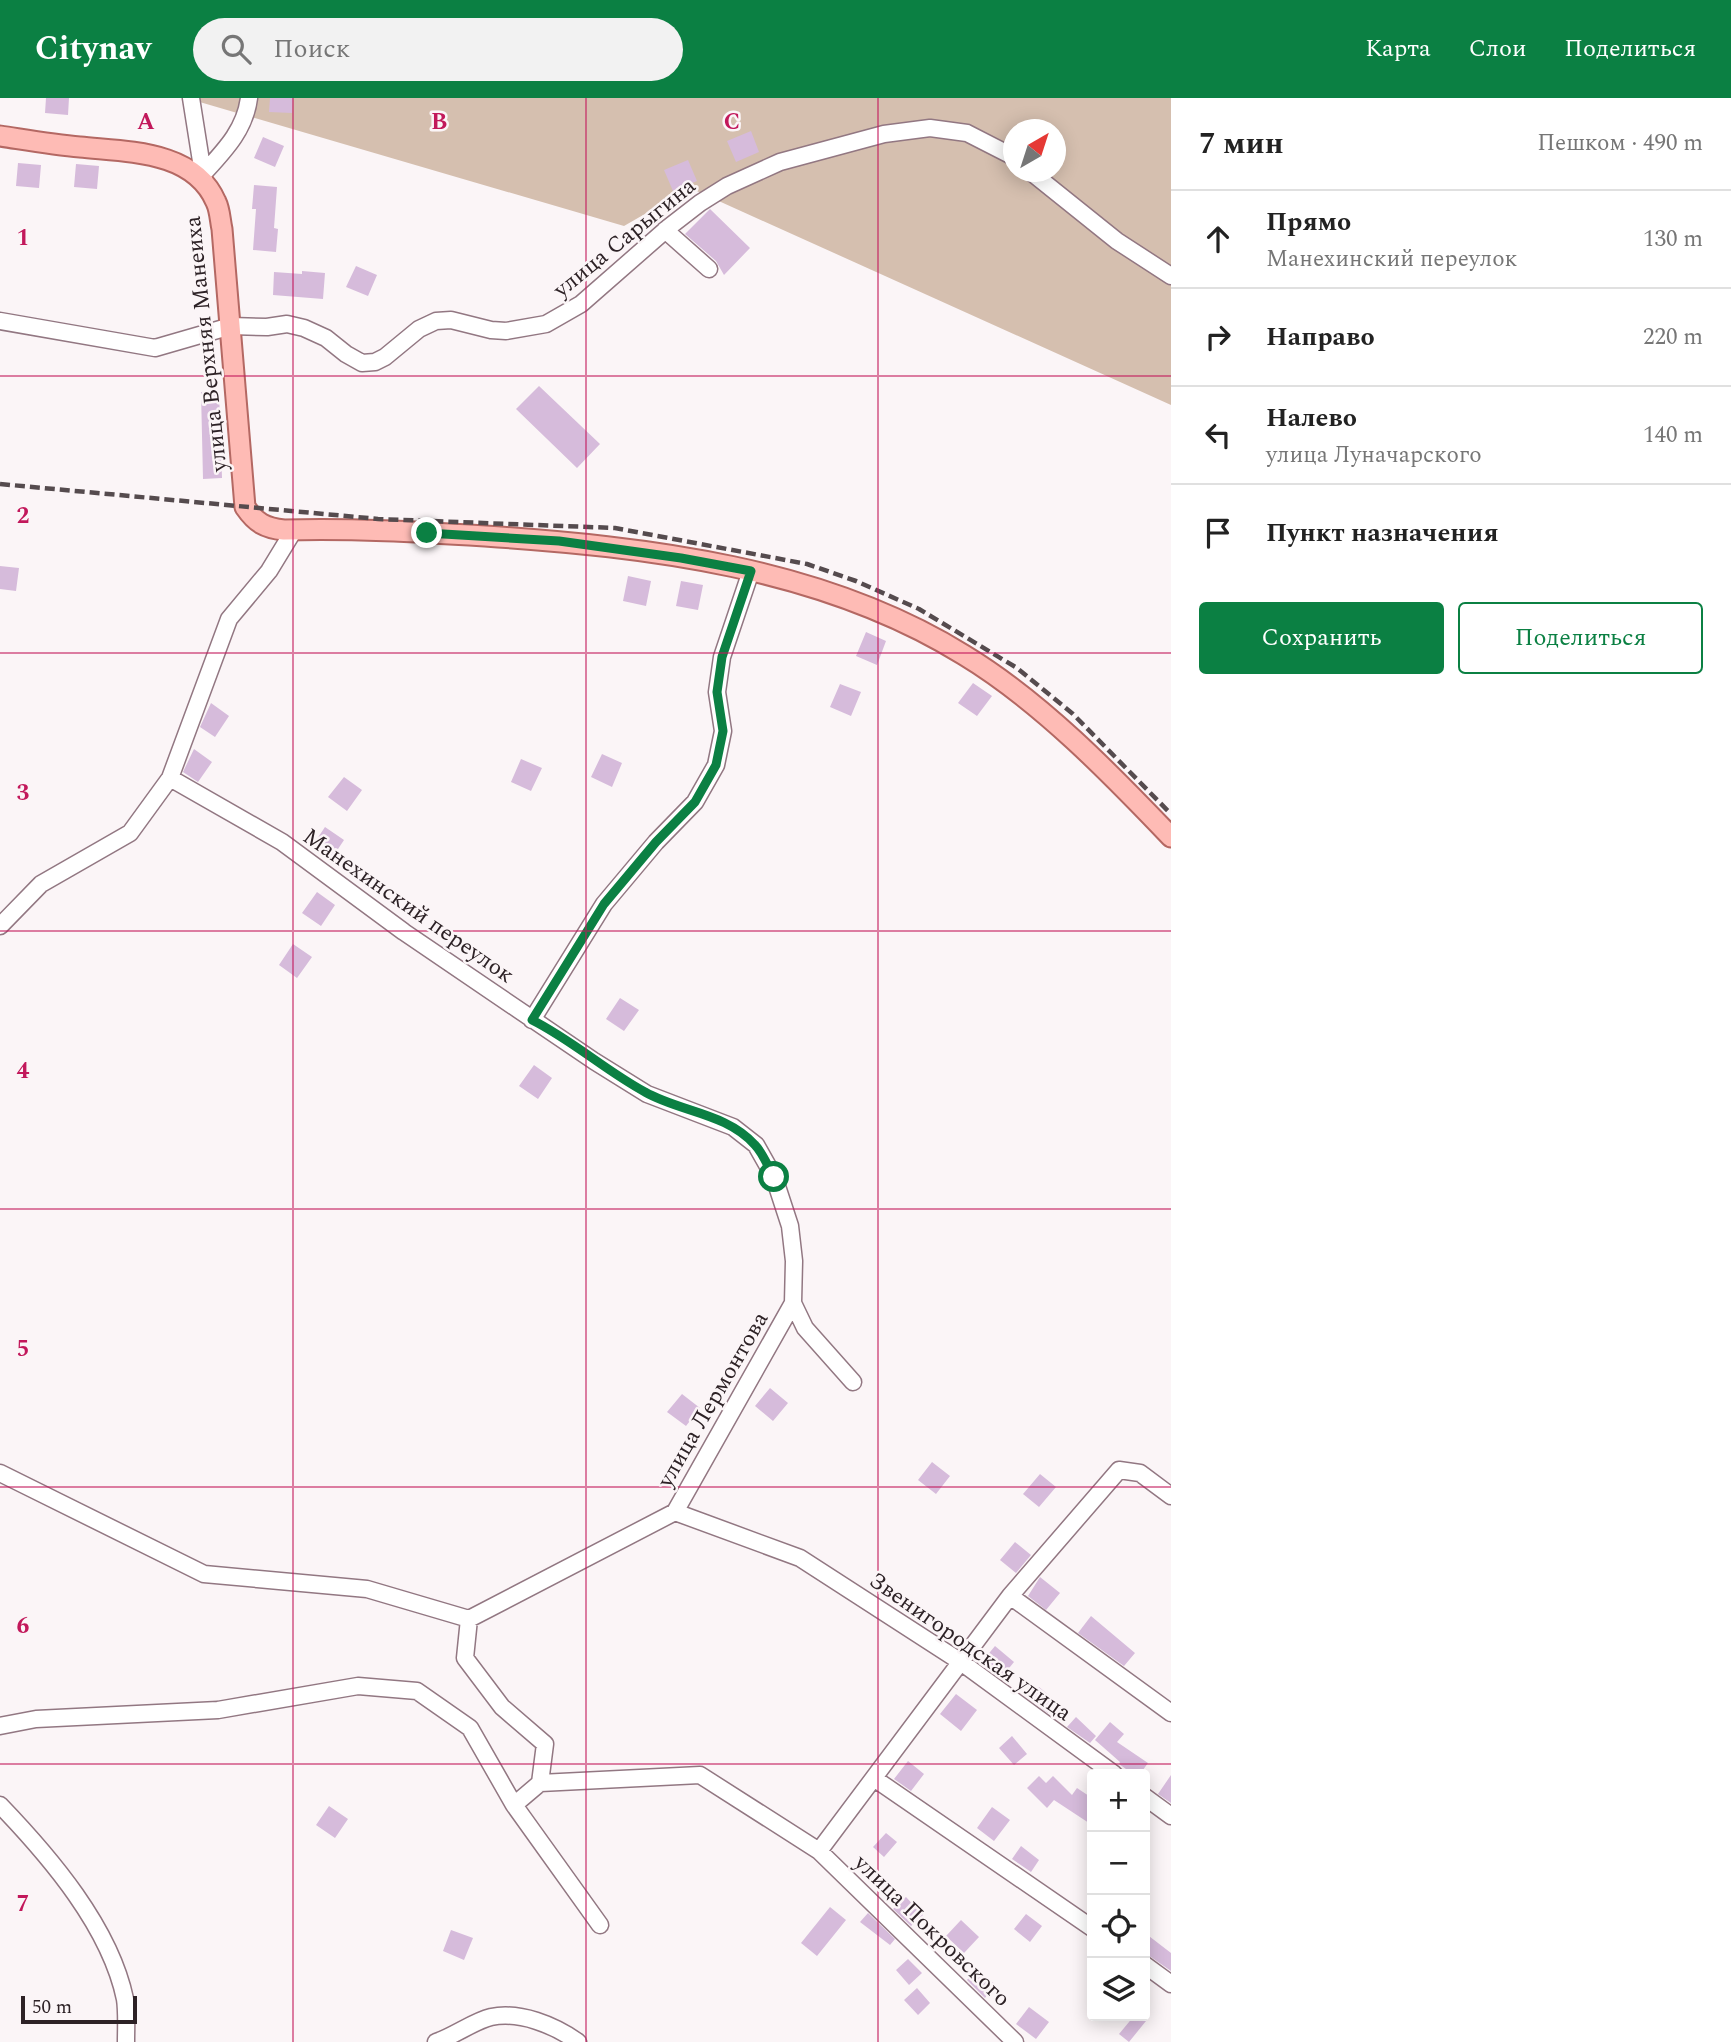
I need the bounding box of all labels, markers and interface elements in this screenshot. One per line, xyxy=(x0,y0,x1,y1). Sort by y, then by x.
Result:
search box xyxy=(193,18,683,81)
text: Citynav xyxy=(35,24,151,74)
text: Поиск xyxy=(273,29,350,69)
icon: search xyxy=(217,30,255,68)
text: Карта xyxy=(1365,31,1431,67)
text: Слои xyxy=(1469,31,1526,67)
text: Поделиться xyxy=(1564,31,1696,67)
text: A xyxy=(137,105,155,140)
text: B xyxy=(431,105,447,140)
text: C xyxy=(724,105,740,140)
north arrow xyxy=(1003,119,1066,182)
text: 7 мин xyxy=(1199,121,1284,167)
text: Пешком · 490 m xyxy=(1537,126,1703,161)
street label: улица Сарыгина xyxy=(545,170,704,307)
text: Прямо xyxy=(1266,202,1351,242)
street label: улица Верхняя Манеиха xyxy=(176,214,237,474)
icon: ahead xyxy=(1199,220,1237,258)
text: 1 xyxy=(17,221,29,256)
text: 130 m xyxy=(1643,222,1703,257)
text: Манехинский переулок xyxy=(1266,242,1517,277)
text: Направо xyxy=(1266,317,1375,357)
icon: right xyxy=(1199,318,1237,356)
text: 220 m xyxy=(1643,320,1703,355)
text: Налево xyxy=(1266,398,1357,438)
icon: left xyxy=(1199,416,1237,454)
text: 140 m xyxy=(1643,418,1703,453)
text: улица Луначарского xyxy=(1266,438,1482,473)
text: 2 xyxy=(17,499,30,534)
text: Пункт назначения xyxy=(1266,513,1499,553)
icon: arrive xyxy=(1199,514,1237,552)
route end xyxy=(411,517,442,548)
button: Сохранить xyxy=(1199,602,1444,674)
button: Поделиться xyxy=(1458,602,1703,674)
text: 3 xyxy=(17,776,30,811)
street label: Манехинский переулок xyxy=(295,820,521,993)
text: 4 xyxy=(17,1054,30,1089)
route start xyxy=(758,1161,789,1192)
street label: улица Лермонтова xyxy=(648,1305,778,1495)
text: 5 xyxy=(17,1332,29,1367)
street label: Звенигородская улица xyxy=(862,1564,1079,1731)
text: 6 xyxy=(17,1609,30,1644)
map controls xyxy=(1087,1769,1150,2021)
button: + xyxy=(1087,1769,1150,1832)
button: − xyxy=(1087,1832,1150,1895)
street label: улица Покровского xyxy=(845,1846,1018,2015)
text: 7 xyxy=(17,1887,29,1922)
button: locate xyxy=(1087,1895,1150,1958)
button: layers xyxy=(1087,1958,1150,2021)
scale bar xyxy=(21,1993,136,2025)
text: 50 m xyxy=(32,1993,72,2022)

